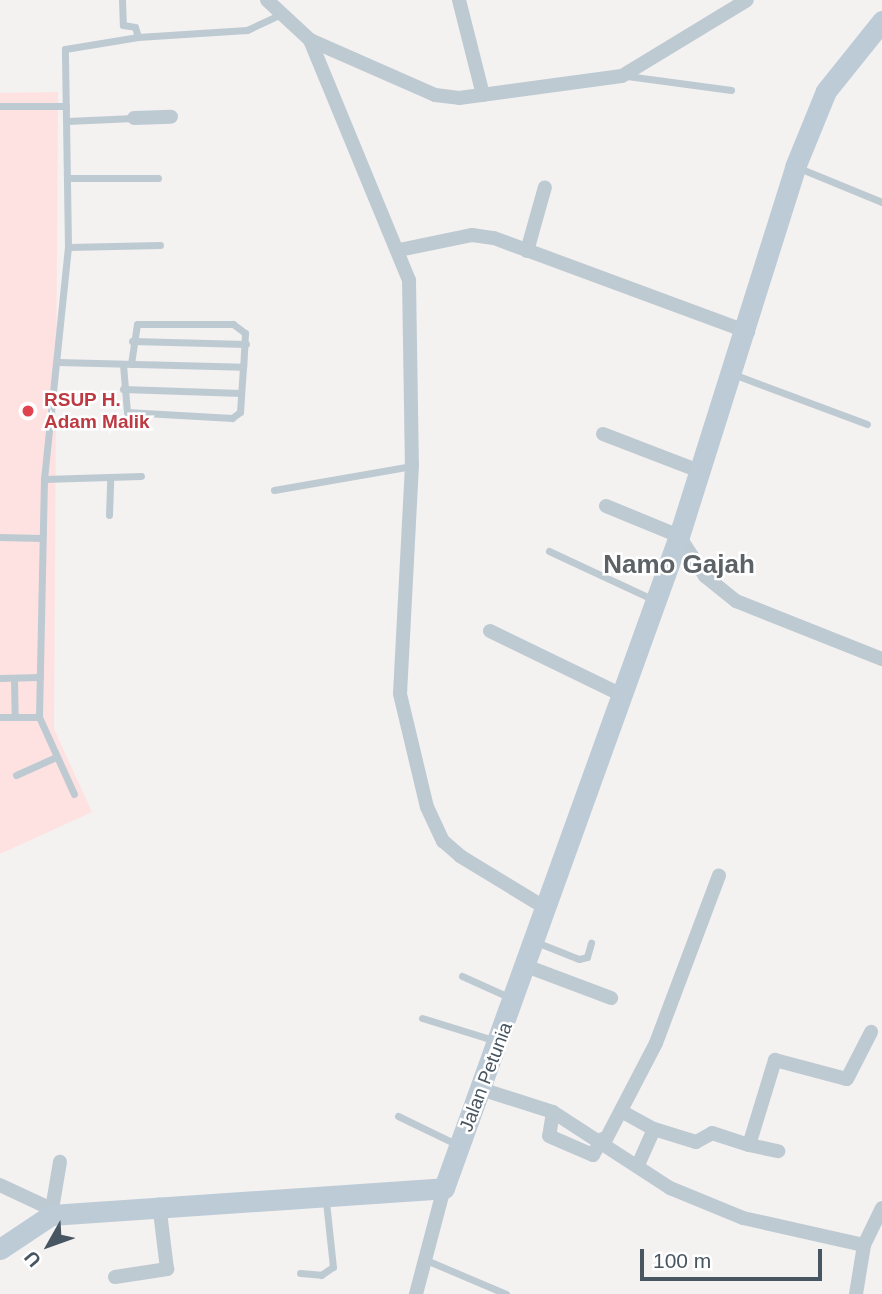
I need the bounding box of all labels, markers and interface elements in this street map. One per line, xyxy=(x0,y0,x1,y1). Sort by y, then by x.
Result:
place label: RSUP H. Adam Malik xyxy=(44,389,150,433)
marker: RSUP H. Adam Malik xyxy=(18,401,38,421)
district label: Namo Gajah xyxy=(603,549,755,581)
street label: Jalan Petunia xyxy=(455,1019,517,1135)
north arrow xyxy=(14,1210,84,1280)
scale bar xyxy=(644,1234,826,1278)
text: U xyxy=(20,1247,45,1271)
text: 100 m xyxy=(653,1249,711,1272)

